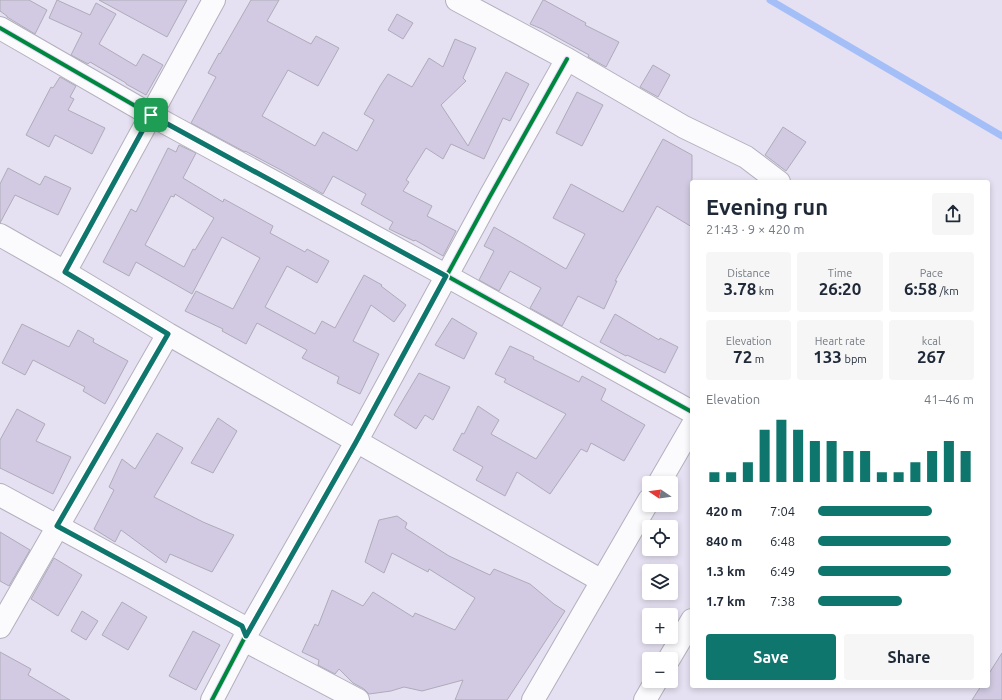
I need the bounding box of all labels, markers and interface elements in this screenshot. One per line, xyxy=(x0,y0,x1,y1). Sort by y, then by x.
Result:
pin xyxy=(134,98,168,132)
icon: arrive xyxy=(140,104,162,126)
button: share xyxy=(932,193,974,235)
text: Evening run xyxy=(706,194,828,219)
text: 21:43 · 9 × 420 m xyxy=(706,222,805,236)
text: Distance xyxy=(727,267,770,279)
text: Time xyxy=(828,267,852,279)
text: Pace xyxy=(920,267,943,279)
text: 3.78 xyxy=(723,279,756,298)
text: 26:20 xyxy=(819,279,861,298)
text: 6:58 xyxy=(904,279,937,298)
text: km xyxy=(756,285,774,297)
text: /km xyxy=(937,285,959,297)
text: Elevation xyxy=(726,335,772,347)
text: Heart rate xyxy=(815,335,865,347)
text: kcal xyxy=(922,335,941,347)
text: 72 xyxy=(733,347,752,366)
text: 133 xyxy=(813,347,842,366)
text: 267 xyxy=(917,347,946,366)
text: m xyxy=(752,353,764,365)
text: bpm xyxy=(842,353,867,365)
text: Elevation xyxy=(706,392,760,406)
text: 41–46 m xyxy=(924,392,974,406)
north arrow xyxy=(642,476,678,512)
map controls xyxy=(642,476,678,688)
text: 420 m xyxy=(706,504,742,518)
text: 7:04 xyxy=(770,504,795,518)
button: locate xyxy=(642,520,678,556)
text: 840 m xyxy=(706,534,742,548)
text: 6:48 xyxy=(770,534,795,548)
button: layers xyxy=(642,564,678,600)
text: 1.3 km xyxy=(706,564,745,578)
text: 6:49 xyxy=(770,564,795,578)
text: 1.7 km xyxy=(706,594,745,608)
text: 7:38 xyxy=(770,594,795,608)
button: + xyxy=(642,608,678,644)
button: Save xyxy=(706,634,836,680)
button: Share xyxy=(844,634,974,680)
button: − xyxy=(642,652,678,688)

